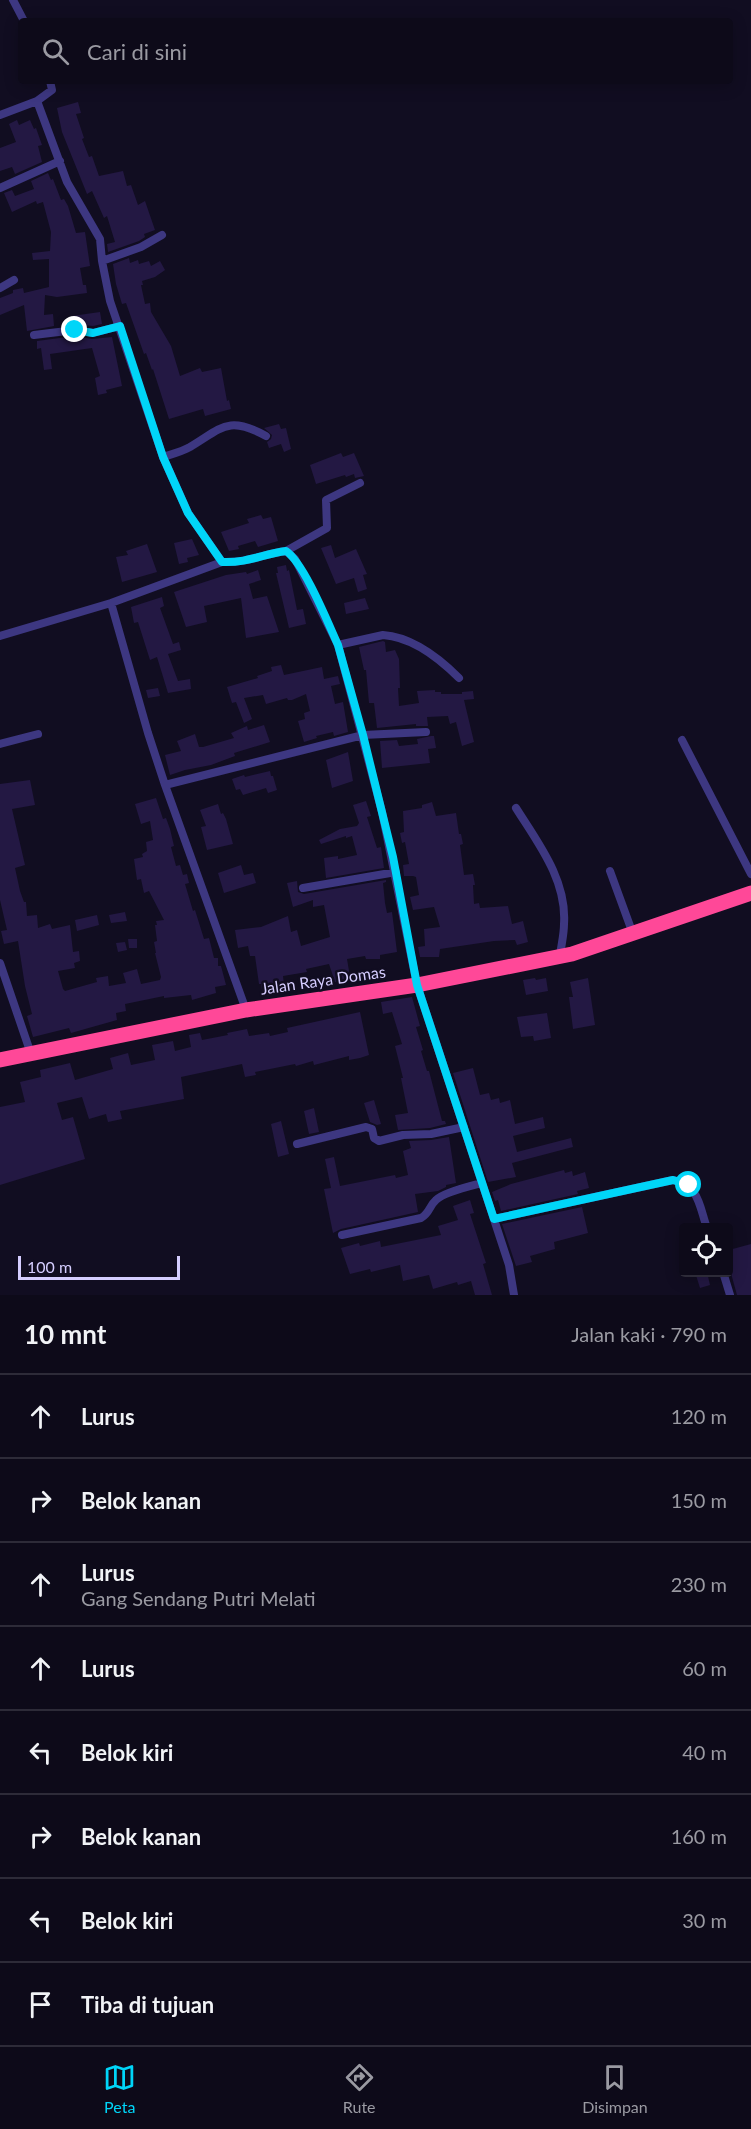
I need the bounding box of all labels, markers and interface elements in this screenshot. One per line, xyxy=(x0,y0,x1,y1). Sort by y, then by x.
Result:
search box xyxy=(18,18,733,84)
icon: search xyxy=(39,35,72,68)
text: Cari di sini xyxy=(87,38,187,65)
route end xyxy=(61,316,87,342)
street label: Jalan Raya Domas xyxy=(259,961,387,998)
route start xyxy=(675,1171,701,1197)
map controls xyxy=(679,1223,733,1277)
button: locate xyxy=(679,1223,733,1277)
scale bar xyxy=(18,1253,180,1280)
text: 100 m xyxy=(27,1257,72,1276)
text: 10 mnt xyxy=(24,1318,106,1350)
text: Jalan kaki · 790 m xyxy=(571,1322,727,1346)
icon: ahead xyxy=(24,1400,57,1433)
text: Lurus xyxy=(81,1403,135,1430)
text: 120 m xyxy=(671,1404,727,1428)
icon: right xyxy=(24,1484,57,1517)
text: Belok kanan xyxy=(81,1487,201,1514)
text: 150 m xyxy=(671,1488,727,1512)
text: Lurus xyxy=(81,1559,135,1586)
icon: ahead xyxy=(24,1568,57,1601)
text: 230 m xyxy=(671,1572,727,1596)
text: Gang Sendang Putri Melati xyxy=(81,1586,316,1610)
icon: ahead xyxy=(24,1652,57,1685)
text: Lurus xyxy=(81,1655,135,1682)
text: 60 m xyxy=(682,1656,727,1680)
icon: left xyxy=(24,1736,57,1769)
text: Belok kiri xyxy=(81,1739,173,1766)
text: 40 m xyxy=(682,1740,727,1764)
icon: right xyxy=(24,1820,57,1853)
text: Belok kanan xyxy=(81,1823,201,1850)
text: 160 m xyxy=(671,1824,727,1848)
icon: left xyxy=(24,1904,57,1937)
text: Belok kiri xyxy=(81,1907,173,1934)
text: 30 m xyxy=(682,1908,727,1932)
icon: arrive xyxy=(24,1988,57,2021)
text: Tiba di tujuan xyxy=(81,1991,214,2018)
tab: Peta xyxy=(103,2061,136,2116)
tab: Rute xyxy=(343,2061,376,2116)
tab: Disimpan xyxy=(582,2061,648,2116)

